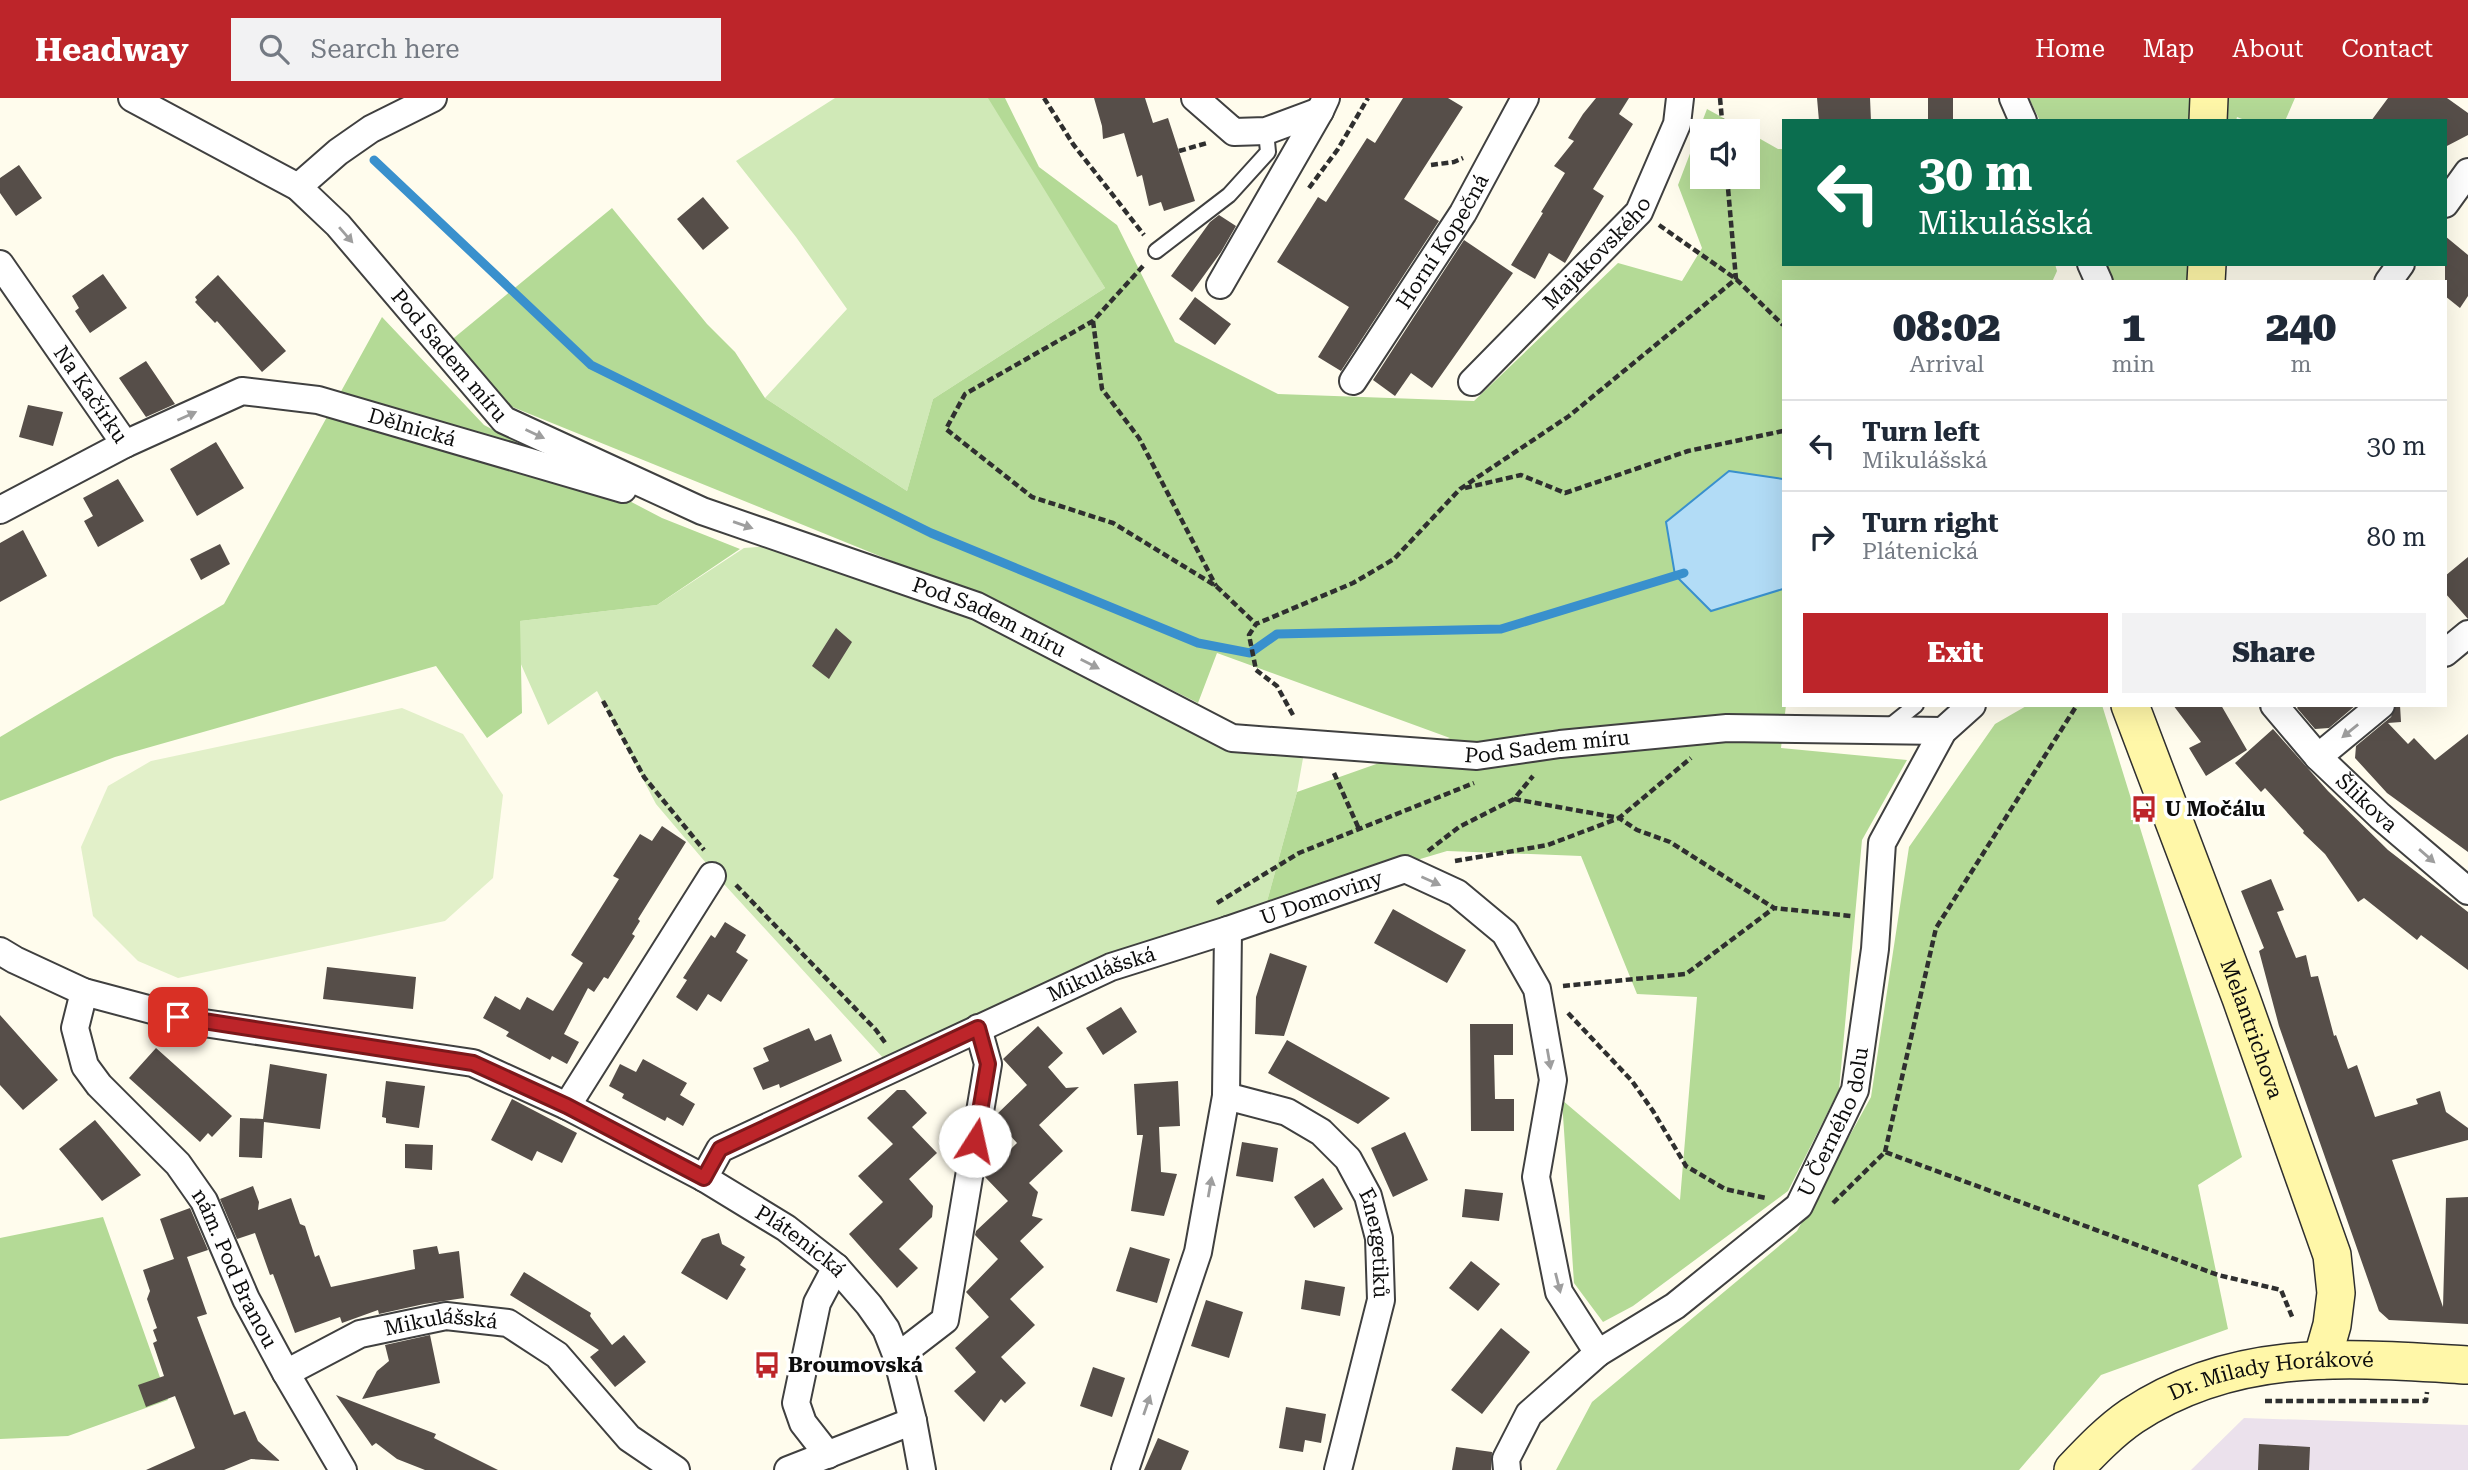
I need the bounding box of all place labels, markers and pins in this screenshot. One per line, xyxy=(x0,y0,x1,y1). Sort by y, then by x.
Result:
bus stop icon: U Močálu xyxy=(2129,794,2159,824)
place label: U Močálu xyxy=(2165,797,2265,821)
pin xyxy=(148,987,208,1047)
bus stop icon: Broumovská xyxy=(752,1350,782,1380)
place label: Broumovská xyxy=(788,1353,924,1377)

